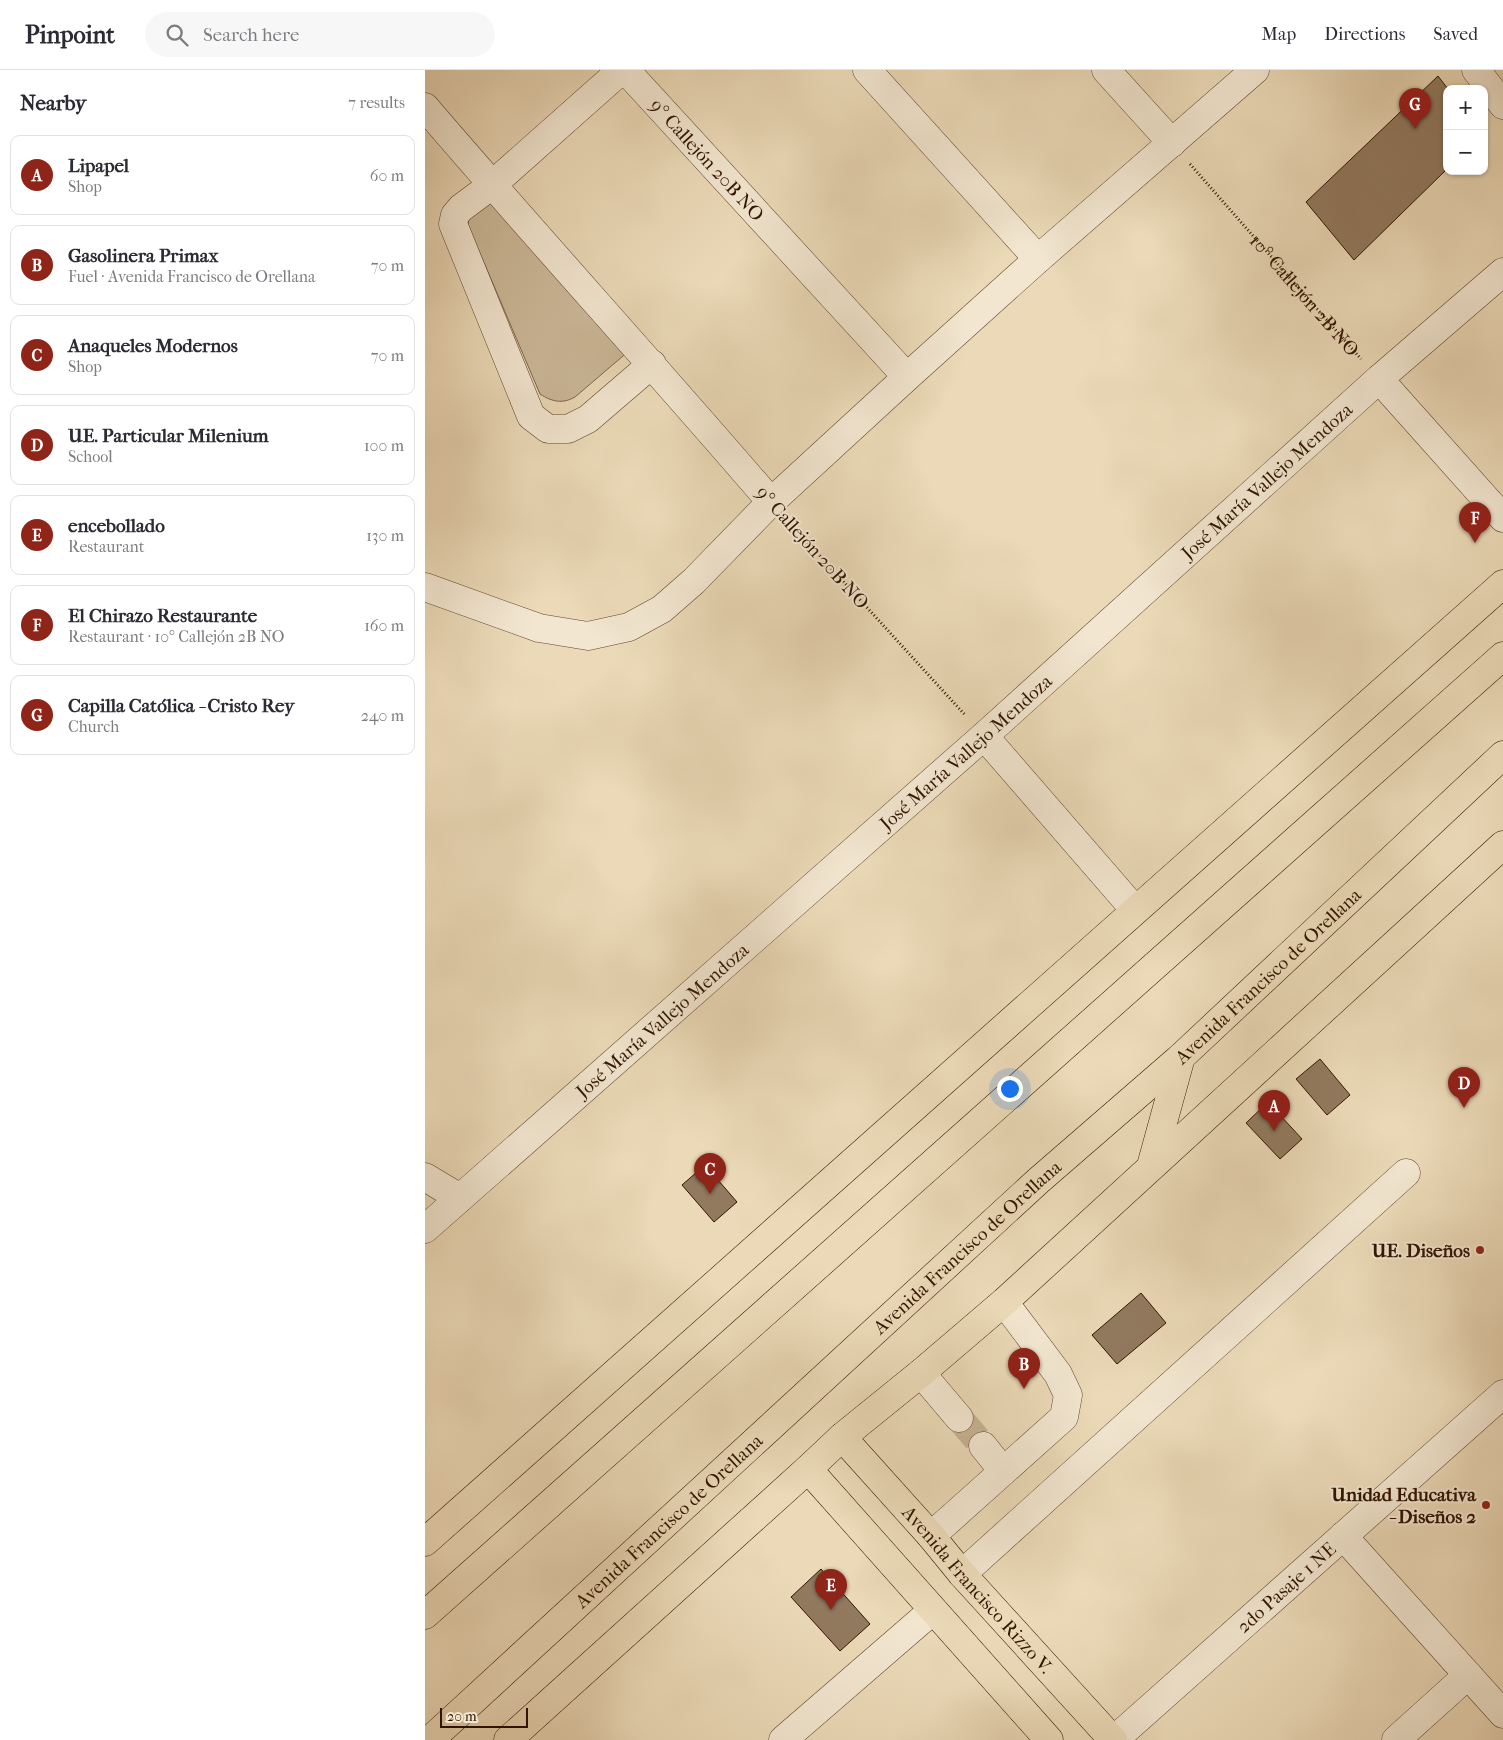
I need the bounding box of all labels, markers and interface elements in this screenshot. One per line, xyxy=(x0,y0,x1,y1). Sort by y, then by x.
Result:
search box xyxy=(145,12,495,57)
text: Pinpoint xyxy=(25,21,115,49)
icon: search xyxy=(163,21,191,49)
text: Search here xyxy=(203,24,299,46)
text: Map xyxy=(1262,24,1296,45)
text: Directions xyxy=(1324,24,1405,45)
text: Saved xyxy=(1433,24,1478,45)
map controls xyxy=(1443,85,1488,175)
button: + xyxy=(1443,85,1488,130)
pin: G xyxy=(1399,88,1431,129)
text: Nearby xyxy=(20,91,86,115)
text: 7 results xyxy=(348,93,405,112)
street label: 9° Callejón 20B NO xyxy=(645,94,768,226)
button: − xyxy=(1443,130,1488,175)
text: Lipapel xyxy=(68,155,129,177)
text: A xyxy=(32,166,42,185)
text: 60 m xyxy=(370,166,404,185)
text: Shop xyxy=(68,177,102,196)
street label: 10° Callejón 2B NO xyxy=(1245,230,1363,361)
text: Gasolinera Primax xyxy=(68,245,219,267)
text: B xyxy=(32,256,42,275)
text: 70 m xyxy=(371,256,404,275)
text: Fuel · Avenida Francisco de Orellana xyxy=(68,267,316,286)
text: Anaqueles Modernos xyxy=(68,335,238,357)
text: C xyxy=(32,346,42,365)
text: 70 m xyxy=(371,346,404,365)
text: Shop xyxy=(68,357,102,376)
street label: José María Vallejo Mendoza xyxy=(1176,399,1357,566)
text: UE. Particular Milenium xyxy=(68,425,268,447)
text: D xyxy=(31,436,43,455)
text: 100 m xyxy=(364,436,404,455)
text: School xyxy=(68,447,113,466)
street label: 9° Callejón 20B NO xyxy=(751,482,873,614)
pin: F xyxy=(1459,502,1491,543)
text: encebollado xyxy=(68,515,165,537)
text: E xyxy=(32,526,42,545)
text: 130 m xyxy=(366,526,404,545)
text: Restaurant xyxy=(68,537,144,556)
text: El Chirazo Restaurante xyxy=(68,605,257,627)
text: F xyxy=(33,616,41,635)
text: 160 m xyxy=(364,616,404,635)
text: Restaurant · 10° Callejón 2B NO xyxy=(68,627,284,646)
street label: José María Vallejo Mendoza xyxy=(874,670,1057,836)
text: Capilla Católica - Cristo Rey xyxy=(68,695,294,717)
text: G xyxy=(31,706,43,725)
text: 240 m xyxy=(361,706,404,725)
text: Church xyxy=(68,717,119,736)
street label: Avenida Francisco de Orellana xyxy=(1170,884,1366,1070)
street label: José María Vallejo Mendoza xyxy=(570,939,754,1104)
pin: D xyxy=(1448,1067,1480,1108)
your location xyxy=(997,1076,1023,1102)
pin: A xyxy=(1258,1090,1290,1131)
pin: C xyxy=(694,1153,726,1194)
street label: Avenida Francisco de Orellana xyxy=(868,1156,1066,1340)
place label: UE. Diseños xyxy=(1371,1240,1470,1262)
marker: UE. Diseños xyxy=(1474,1244,1486,1256)
pin: B xyxy=(1008,1348,1040,1389)
street label: Avenida Francisco de Orellana xyxy=(570,1430,768,1614)
place label: Unidad Educativa - Diseños 2 xyxy=(1330,1484,1477,1528)
marker: Unidad Educativa - Diseños 2 xyxy=(1480,1499,1492,1511)
street label: Avenida Francisco Rizzo V. xyxy=(897,1501,1057,1678)
street label: 2do Pasaje 1 NE xyxy=(1233,1538,1341,1638)
pin: E xyxy=(815,1569,847,1610)
scale bar xyxy=(440,1705,527,1728)
text: 20 m xyxy=(447,1708,477,1725)

